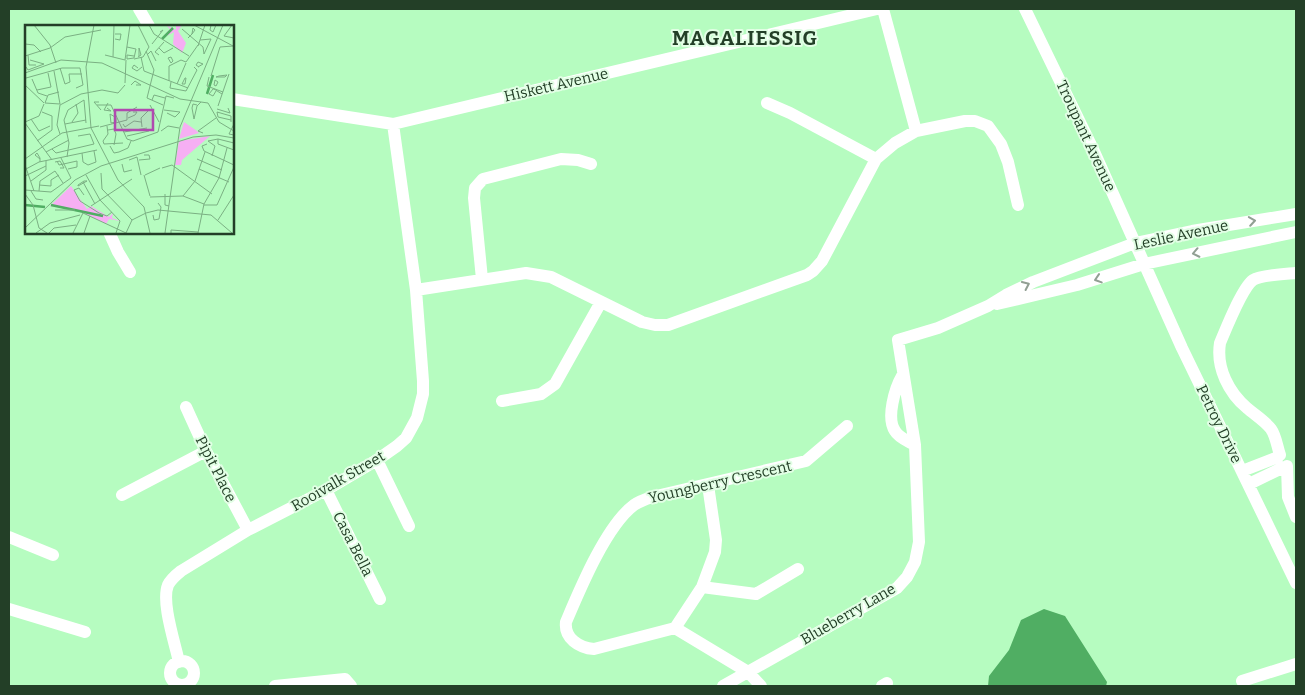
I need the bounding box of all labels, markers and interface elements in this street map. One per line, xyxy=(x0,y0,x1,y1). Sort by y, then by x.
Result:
inset map xyxy=(25,25,234,234)
district label: MAGALIESSIG xyxy=(672,26,818,50)
street label: Hiskett Avenue xyxy=(502,64,610,106)
street label: Troupant Avenue xyxy=(1052,78,1120,194)
street label: Leslie Avenue xyxy=(1132,216,1230,254)
one-way arrow xyxy=(1248,216,1256,227)
one-way arrow xyxy=(1191,247,1200,258)
one-way arrow xyxy=(1094,273,1102,283)
one-way arrow xyxy=(1021,281,1030,292)
street label: Petroy Drive xyxy=(1192,382,1246,466)
street label: Pipit Place xyxy=(192,433,240,505)
street label: Rooivalk Street xyxy=(288,447,388,515)
street label: Youngberry Crescent xyxy=(647,457,794,507)
street label: Casa Bella xyxy=(329,509,377,579)
street label: Blueberry Lane xyxy=(797,580,899,648)

